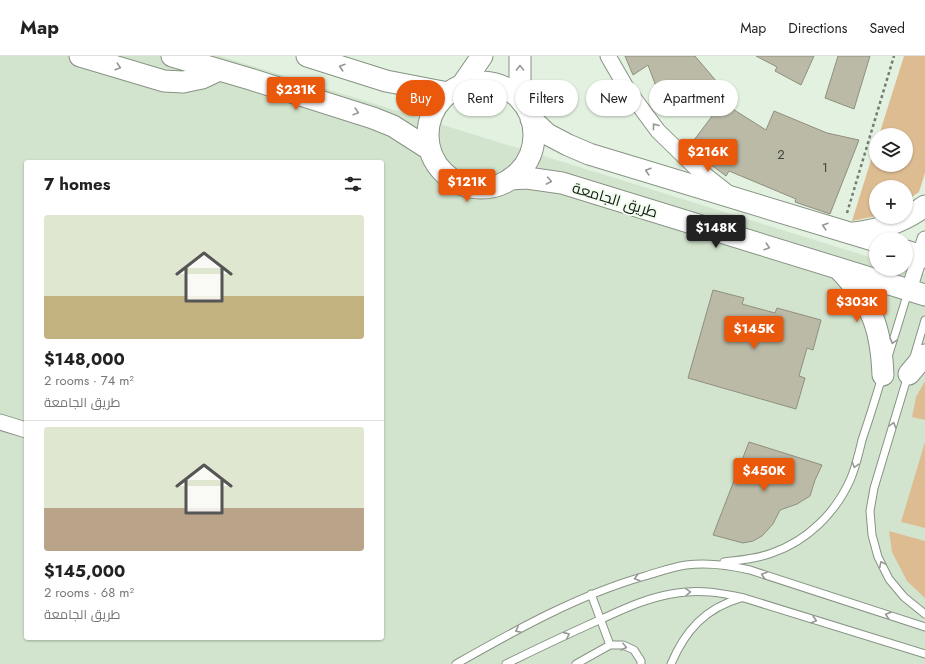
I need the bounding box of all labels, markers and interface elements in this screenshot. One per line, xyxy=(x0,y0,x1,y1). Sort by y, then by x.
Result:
text: Map xyxy=(20,14,59,41)
text: Map xyxy=(740,18,766,38)
text: Directions xyxy=(788,18,848,38)
text: Saved xyxy=(870,18,905,38)
one-way arrow xyxy=(114,62,121,71)
one-way arrow xyxy=(339,63,346,72)
one-way arrow xyxy=(516,65,524,71)
pin: $231K xyxy=(268,77,324,111)
text: $231K xyxy=(276,80,316,99)
chip: Buy xyxy=(396,80,445,116)
chip: Rent xyxy=(453,80,507,116)
chip: Filters xyxy=(515,80,578,116)
chip: New xyxy=(586,80,641,116)
chip: Apartment xyxy=(649,80,738,116)
one-way arrow xyxy=(353,108,360,116)
one-way arrow xyxy=(652,123,659,130)
map controls xyxy=(869,128,913,276)
button: layers xyxy=(869,128,913,172)
pin: $216K xyxy=(680,139,736,173)
text: $216K xyxy=(687,142,729,161)
house number: 2 xyxy=(777,145,785,164)
house number: 1 xyxy=(822,158,828,177)
one-way arrow xyxy=(644,167,651,176)
pin: $121K xyxy=(439,169,495,203)
text: 7 homes xyxy=(44,172,111,196)
text: $121K xyxy=(448,172,486,191)
icon: filters xyxy=(342,173,364,195)
one-way arrow xyxy=(546,176,552,184)
street label: طريق الجامعة xyxy=(570,177,660,223)
button: + xyxy=(869,180,913,224)
pin: $148K xyxy=(688,215,744,249)
text: $148K xyxy=(695,218,737,237)
one-way arrow xyxy=(822,222,829,231)
button: − xyxy=(869,232,913,276)
icon: home xyxy=(168,241,240,313)
one-way arrow xyxy=(763,242,770,251)
pin: $303K xyxy=(829,289,885,323)
text: $303K xyxy=(836,292,878,311)
pin: $145K xyxy=(726,316,782,350)
text: $145K xyxy=(733,319,775,338)
one-way arrow xyxy=(889,337,898,344)
text: $148,000 xyxy=(44,347,125,371)
text: 2 rooms · 74 m² xyxy=(44,371,134,390)
text: طريق الجامعة xyxy=(44,393,120,412)
one-way arrow xyxy=(888,422,897,429)
icon: home xyxy=(168,453,240,525)
pin: $450K xyxy=(736,458,792,492)
text: $450K xyxy=(742,461,786,480)
one-way arrow xyxy=(851,461,860,468)
text: $145,000 xyxy=(44,559,125,583)
one-way arrow xyxy=(879,561,886,568)
one-way arrow xyxy=(761,571,768,580)
one-way arrow xyxy=(634,573,641,582)
text: 2 rooms · 68 m² xyxy=(44,583,134,602)
one-way arrow xyxy=(685,588,691,596)
text: طريق الجامعة xyxy=(44,605,120,624)
one-way arrow xyxy=(885,611,892,620)
one-way arrow xyxy=(811,615,818,624)
one-way arrow xyxy=(515,625,523,633)
one-way arrow xyxy=(563,631,570,639)
one-way arrow xyxy=(621,642,627,650)

